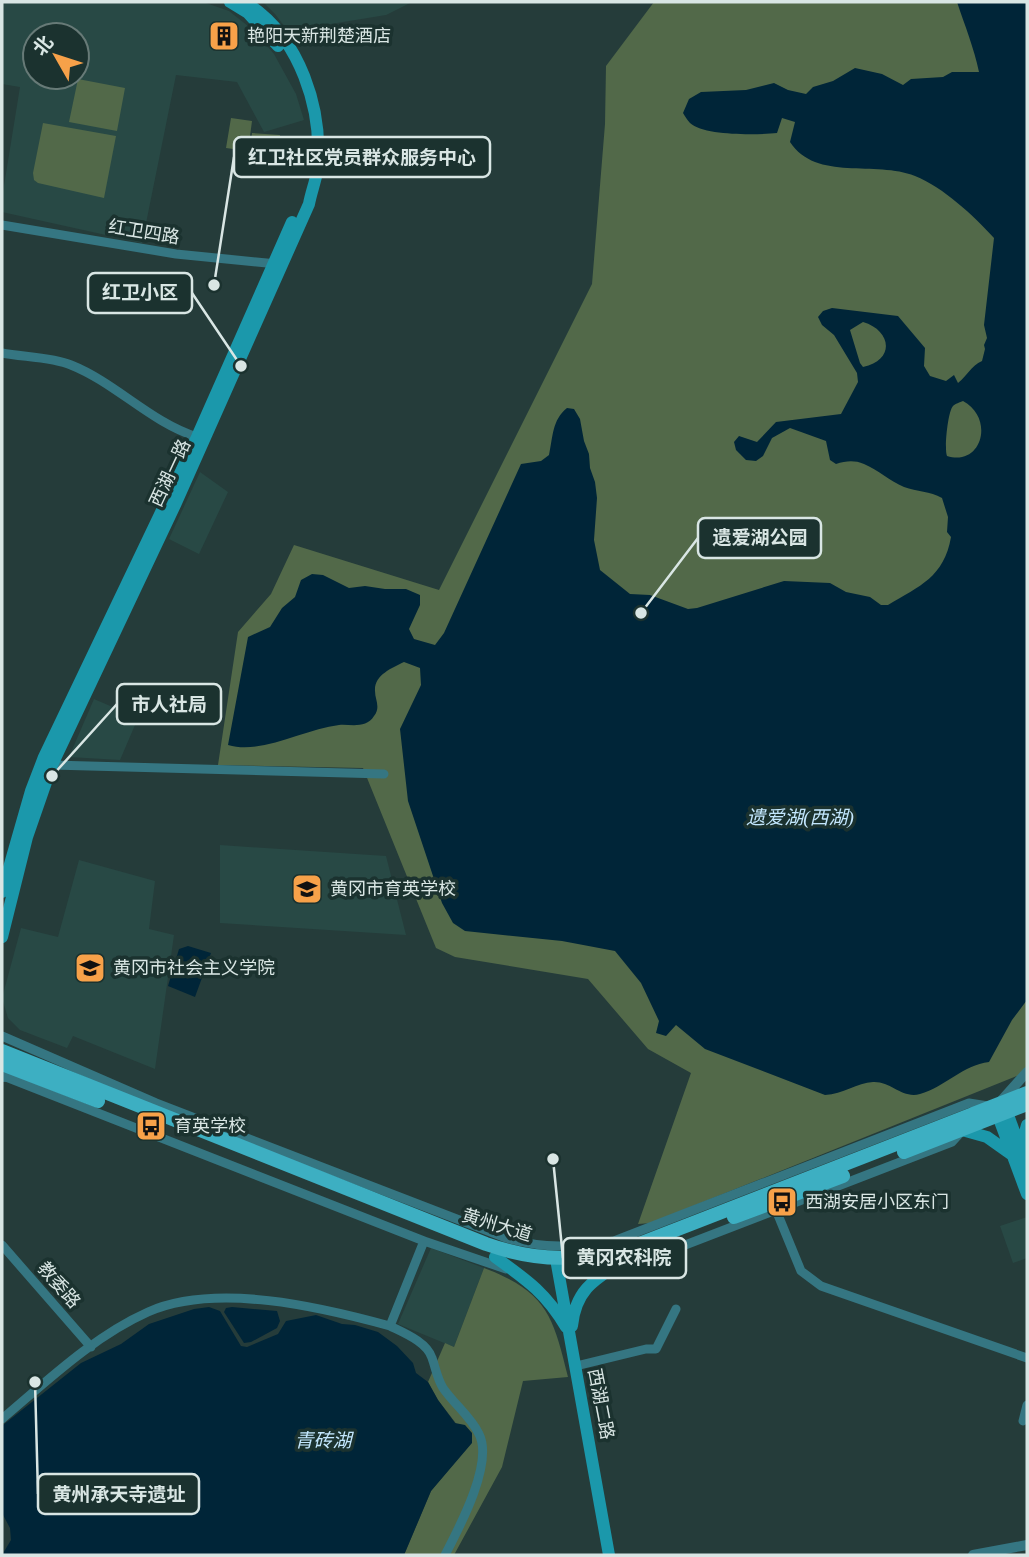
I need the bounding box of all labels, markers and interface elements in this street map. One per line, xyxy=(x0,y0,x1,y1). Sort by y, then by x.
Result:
building icon: 艳阳天新荆楚酒店 xyxy=(207,19,241,53)
north arrow xyxy=(21,21,91,91)
place label: 艳阳天新荆楚酒店 xyxy=(247,26,391,46)
text: 北 xyxy=(29,32,57,60)
callout: 红卫社区党员群众服务中心 xyxy=(234,137,490,177)
text: 红卫社区党员群众服务中心 xyxy=(248,147,476,168)
street label: 红卫四路 xyxy=(107,216,181,248)
callout: 红卫小区 xyxy=(88,273,192,313)
text: 红卫小区 xyxy=(102,282,178,303)
street label: 西湖一路 xyxy=(146,436,194,510)
callout: 遗爱湖公园 xyxy=(698,518,821,558)
text: 遗爱湖公园 xyxy=(712,527,808,548)
callout: 市人社局 xyxy=(117,684,221,724)
text: 市人社局 xyxy=(131,694,207,715)
water label: 遗爱湖(西湖) xyxy=(746,807,854,829)
school or university icon: 黄冈市育英学校 xyxy=(290,872,324,906)
place label: 黄冈市育英学校 xyxy=(330,879,456,899)
school or university icon: 黄冈市社会主义学院 xyxy=(73,951,107,985)
place label: 黄冈市社会主义学院 xyxy=(113,958,275,978)
bus stop icon: 育英学校 xyxy=(134,1109,168,1143)
place label: 育英学校 xyxy=(174,1116,246,1136)
bus stop icon: 西湖安居小区东门 xyxy=(765,1185,799,1219)
place label: 西湖安居小区东门 xyxy=(805,1192,949,1212)
street label: 黄州大道 xyxy=(460,1205,534,1245)
callout: 黄冈农科院 xyxy=(563,1238,686,1278)
text: 黄冈农科院 xyxy=(576,1247,672,1268)
street label: 教委路 xyxy=(34,1258,84,1312)
street label: 西湖二路 xyxy=(584,1367,618,1441)
water label: 青砖湖 xyxy=(294,1430,354,1451)
callout: 黄州承天寺遗址 xyxy=(38,1474,199,1514)
text: 黄州承天寺遗址 xyxy=(52,1484,186,1505)

